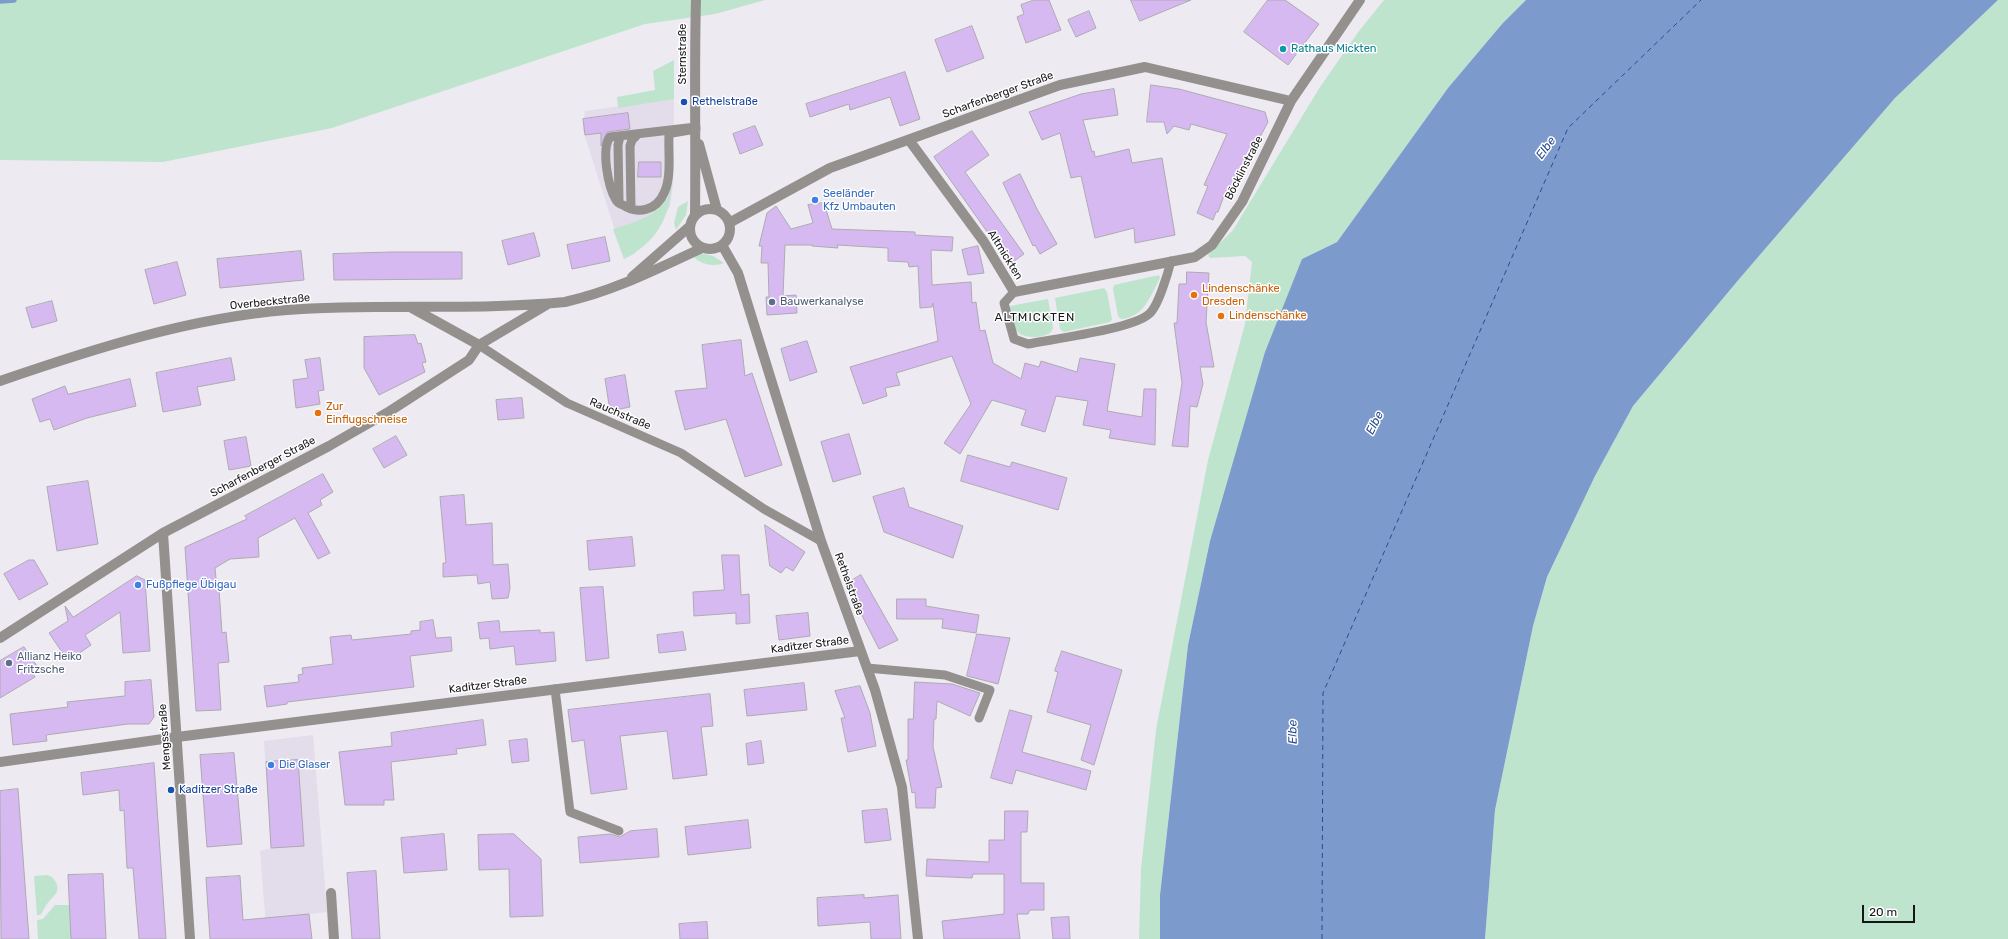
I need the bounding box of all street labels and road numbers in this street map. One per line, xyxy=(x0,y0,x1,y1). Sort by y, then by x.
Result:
street label: Sternstraße xyxy=(676,24,690,84)
street label: Scharfenberger Straße xyxy=(941,69,1055,121)
street label: Böcklinstraße xyxy=(1222,134,1266,202)
street label: Altmickten xyxy=(985,228,1025,282)
street label: Overbeckstraße xyxy=(229,291,311,313)
street label: Rauchstraße xyxy=(587,395,653,433)
street label: Scharfenberger Straße xyxy=(208,434,318,500)
street label: Rethelstraße xyxy=(832,551,866,617)
street label: Kaditzer Straße xyxy=(770,634,850,656)
street label: Kaditzer Straße xyxy=(448,674,528,696)
street label: Mengsstraße xyxy=(156,703,174,771)

